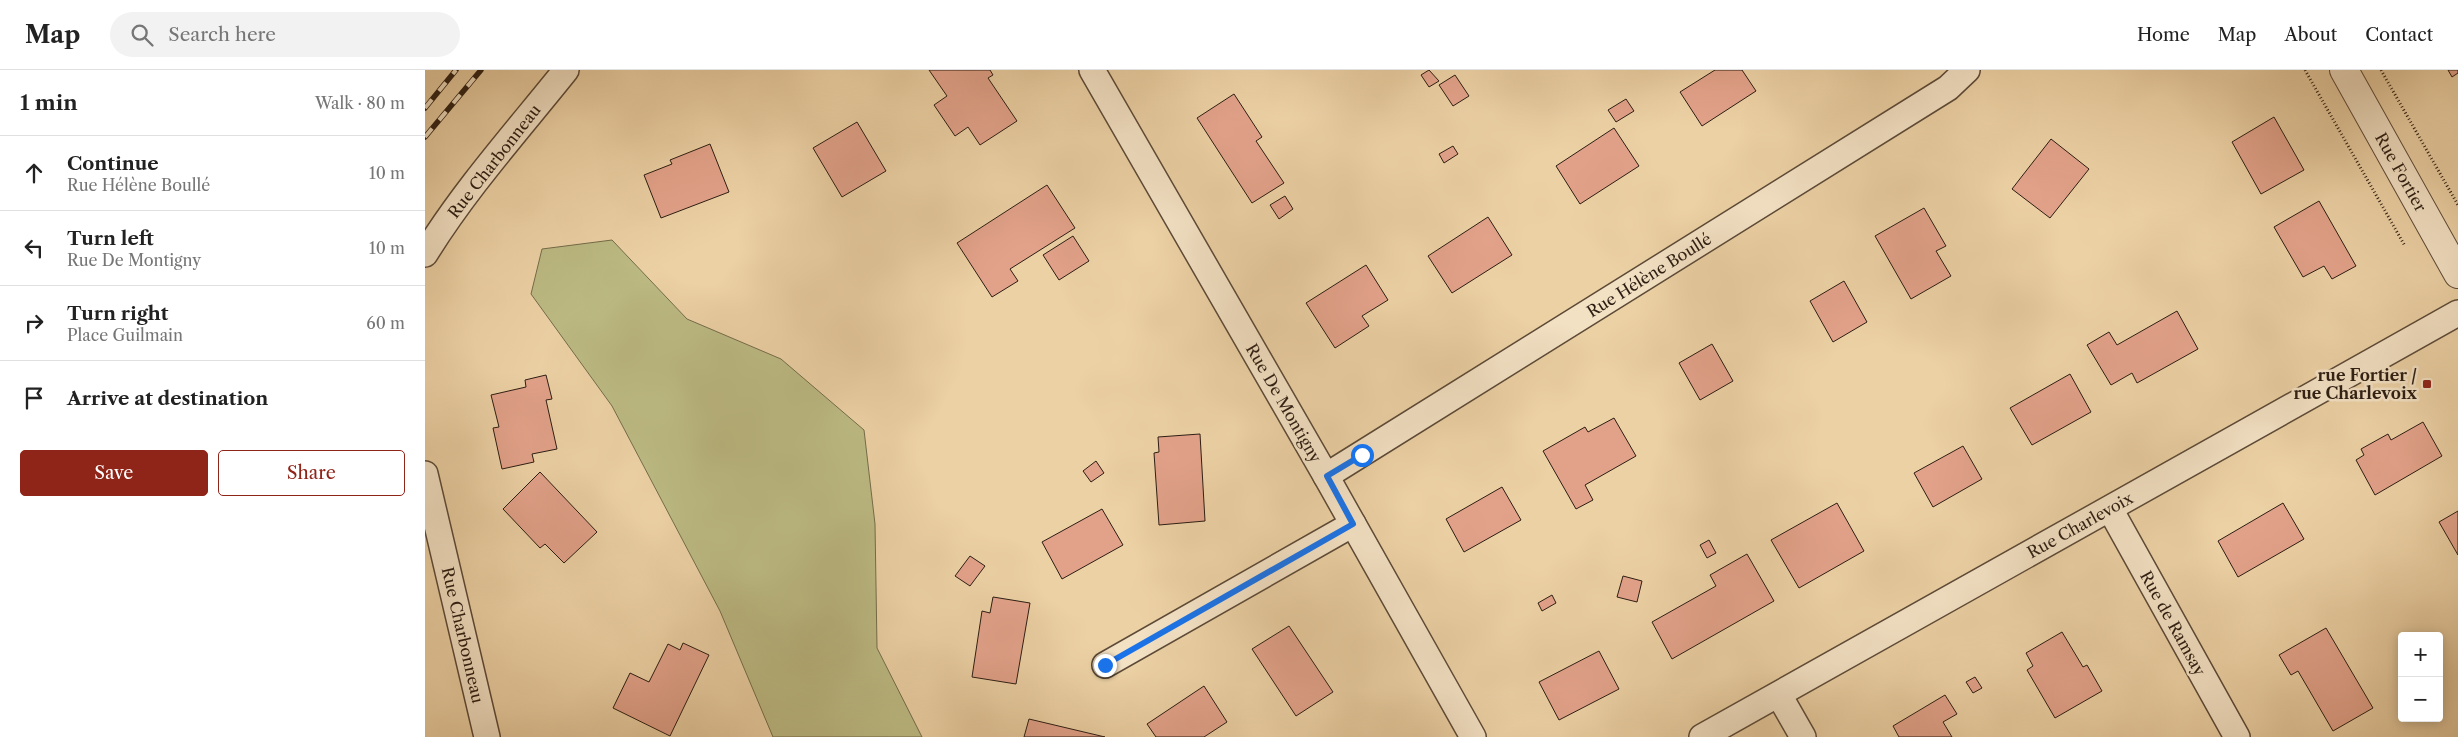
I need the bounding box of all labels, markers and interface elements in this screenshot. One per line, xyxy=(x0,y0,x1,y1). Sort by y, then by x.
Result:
search box xyxy=(110,12,460,57)
text: Map xyxy=(25,20,80,49)
icon: search xyxy=(128,21,156,49)
text: Search here xyxy=(168,23,276,46)
text: Home xyxy=(2137,24,2190,46)
text: Map xyxy=(2218,24,2256,46)
text: About xyxy=(2284,24,2337,46)
text: Contact xyxy=(2365,24,2433,46)
text: 1 min xyxy=(20,90,78,115)
text: Walk · 80 m xyxy=(315,93,405,113)
street label: Rue Charbonneau xyxy=(443,100,545,222)
street label: Rue Fortier xyxy=(2371,129,2431,215)
text: Continue xyxy=(67,152,159,175)
icon: ahead xyxy=(20,159,48,187)
text: 10 m xyxy=(369,163,405,183)
text: Rue Hélène Boullé xyxy=(67,175,210,195)
text: Turn left xyxy=(67,227,154,250)
street label: Rue Hélène Boullé xyxy=(1583,229,1715,321)
icon: left xyxy=(20,234,48,262)
text: 10 m xyxy=(369,238,405,258)
text: Rue De Montigny xyxy=(67,250,201,270)
text: Turn right xyxy=(67,302,168,325)
icon: right xyxy=(20,309,48,337)
text: 60 m xyxy=(366,313,405,333)
text: Place Guilmain xyxy=(67,325,183,345)
street label: Rue De Montigny xyxy=(1242,340,1327,467)
place label: rue Fortier / rue Charlevoix xyxy=(2293,365,2418,403)
marker: rue Fortier / rue Charlevoix xyxy=(2421,378,2433,390)
icon: arrive xyxy=(20,384,48,412)
text: Arrive at destination xyxy=(67,387,268,410)
route start xyxy=(1351,444,1374,467)
button: Save xyxy=(20,450,208,496)
button: Share xyxy=(218,450,405,496)
street label: Rue Charlevoix xyxy=(2024,487,2137,562)
street label: Rue Charbonneau xyxy=(438,565,488,705)
street label: Rue de Ramsay xyxy=(2136,567,2211,680)
map controls xyxy=(2398,632,2443,722)
button: + xyxy=(2398,632,2443,677)
route end xyxy=(1094,654,1117,677)
button: − xyxy=(2398,677,2443,722)

